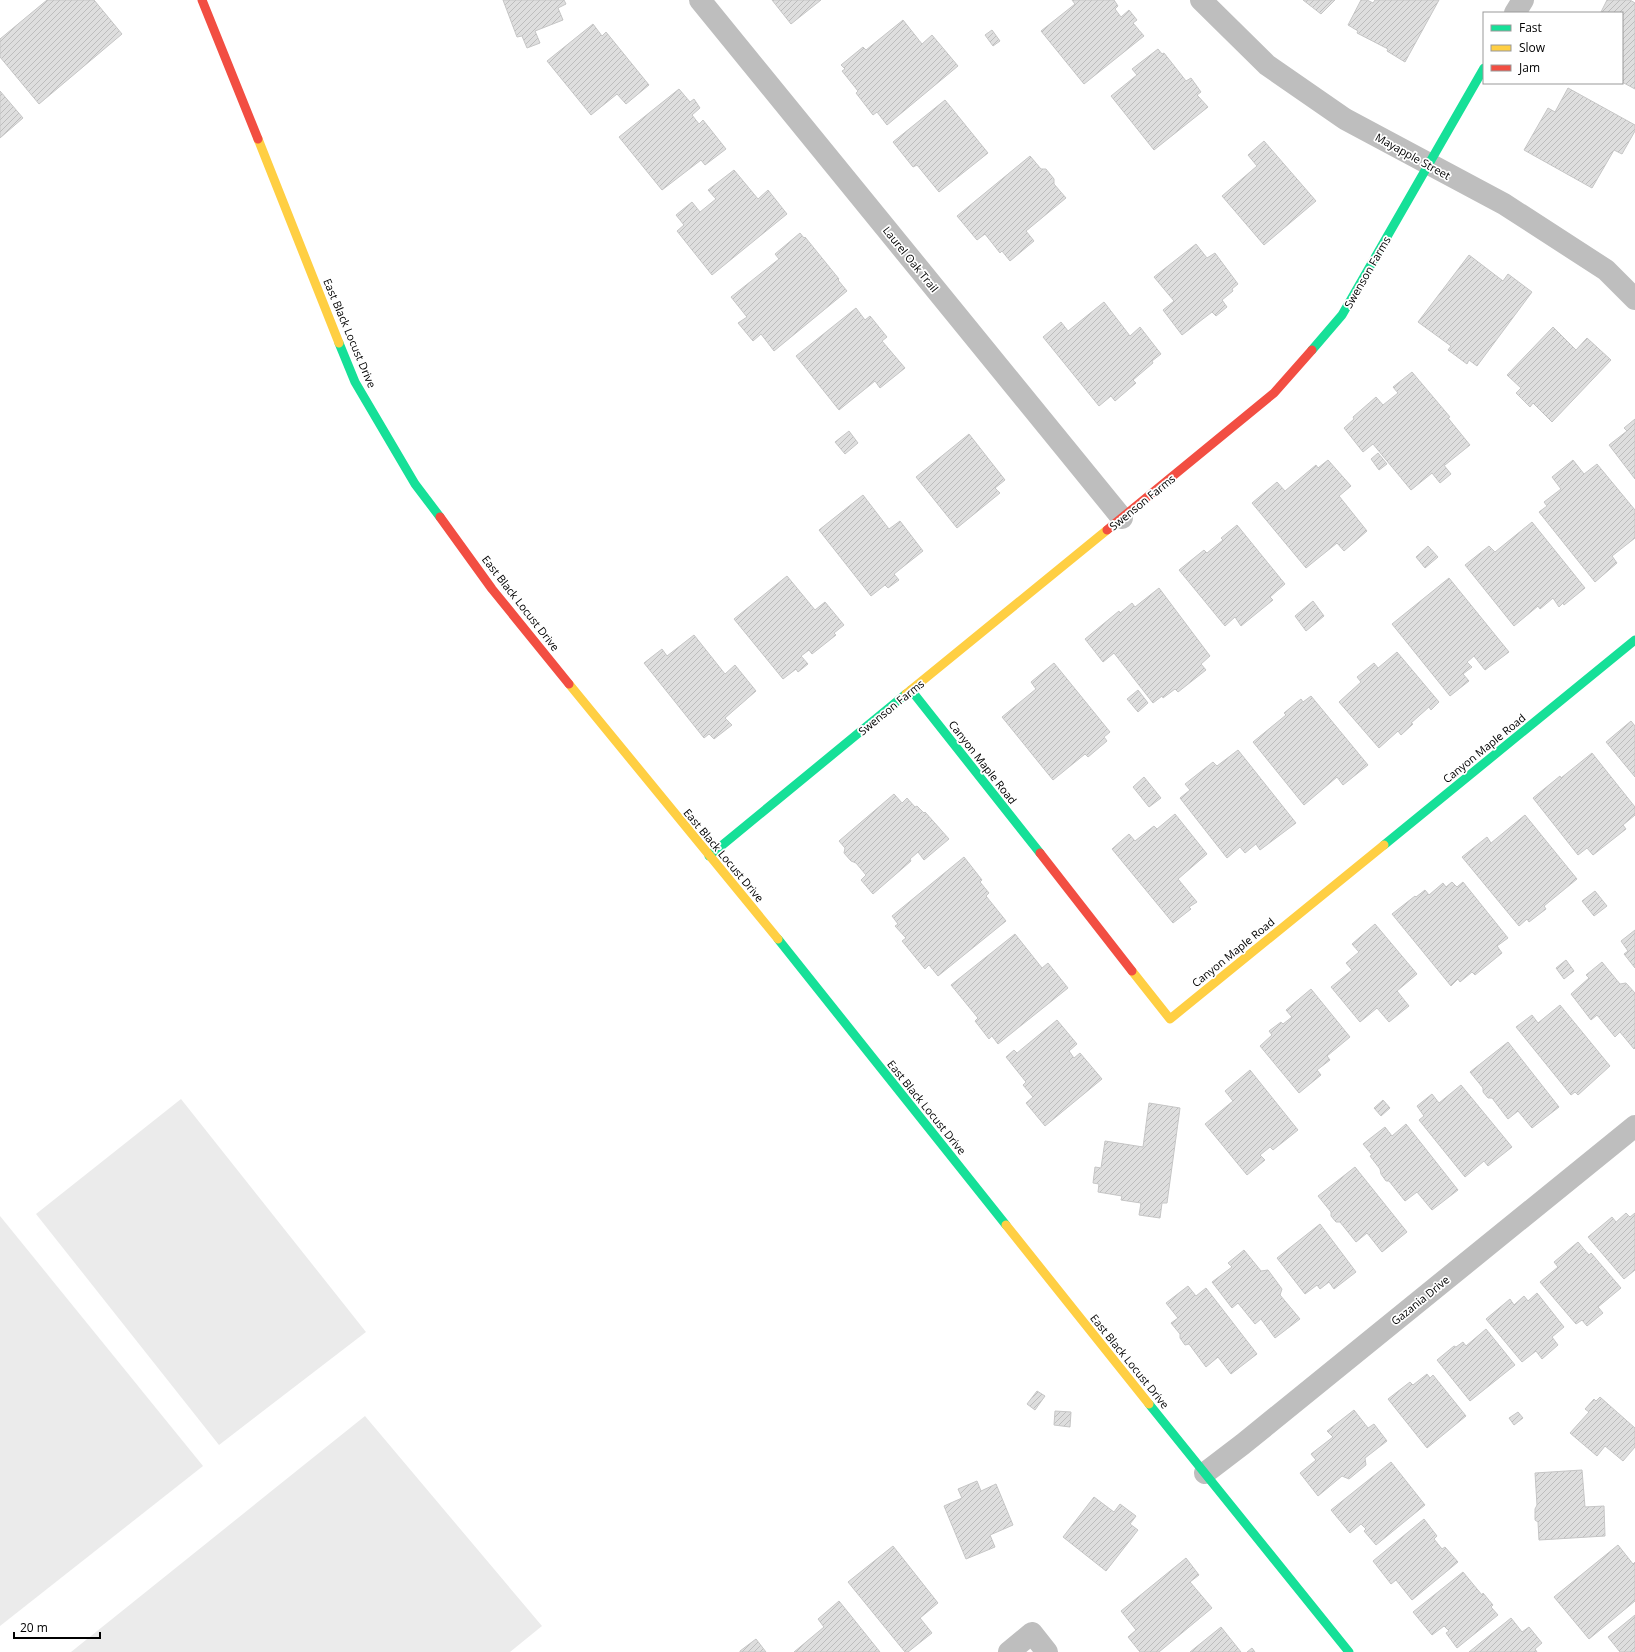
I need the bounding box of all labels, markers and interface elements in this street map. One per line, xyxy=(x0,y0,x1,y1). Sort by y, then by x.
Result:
legend xyxy=(1483,12,1623,84)
text: Fast xyxy=(1519,19,1542,36)
text: Slow xyxy=(1519,39,1546,56)
text: Jam xyxy=(1518,59,1540,76)
street label: Mayapple Street xyxy=(1373,129,1453,183)
street label: Laurel Oak Trail xyxy=(880,223,942,295)
street label: Swenson Farms xyxy=(1340,233,1394,311)
street label: East Black Locust Drive xyxy=(320,276,380,390)
street label: Swenson Farms xyxy=(1106,471,1178,533)
street label: East Black Locust Drive xyxy=(479,552,563,654)
street label: Swenson Farms xyxy=(855,676,927,738)
street label: Canyon Maple Road xyxy=(1440,710,1528,786)
street label: Canyon Maple Road xyxy=(946,717,1020,807)
street label: East Black Locust Drive xyxy=(681,805,767,905)
street label: Canyon Maple Road xyxy=(1189,914,1277,990)
street label: East Black Locust Drive xyxy=(884,1057,970,1157)
street label: Gazania Drive xyxy=(1388,1272,1452,1328)
street label: East Black Locust Drive xyxy=(1087,1311,1173,1411)
scale bar xyxy=(14,1614,100,1640)
text: 20 m xyxy=(20,1619,48,1636)

